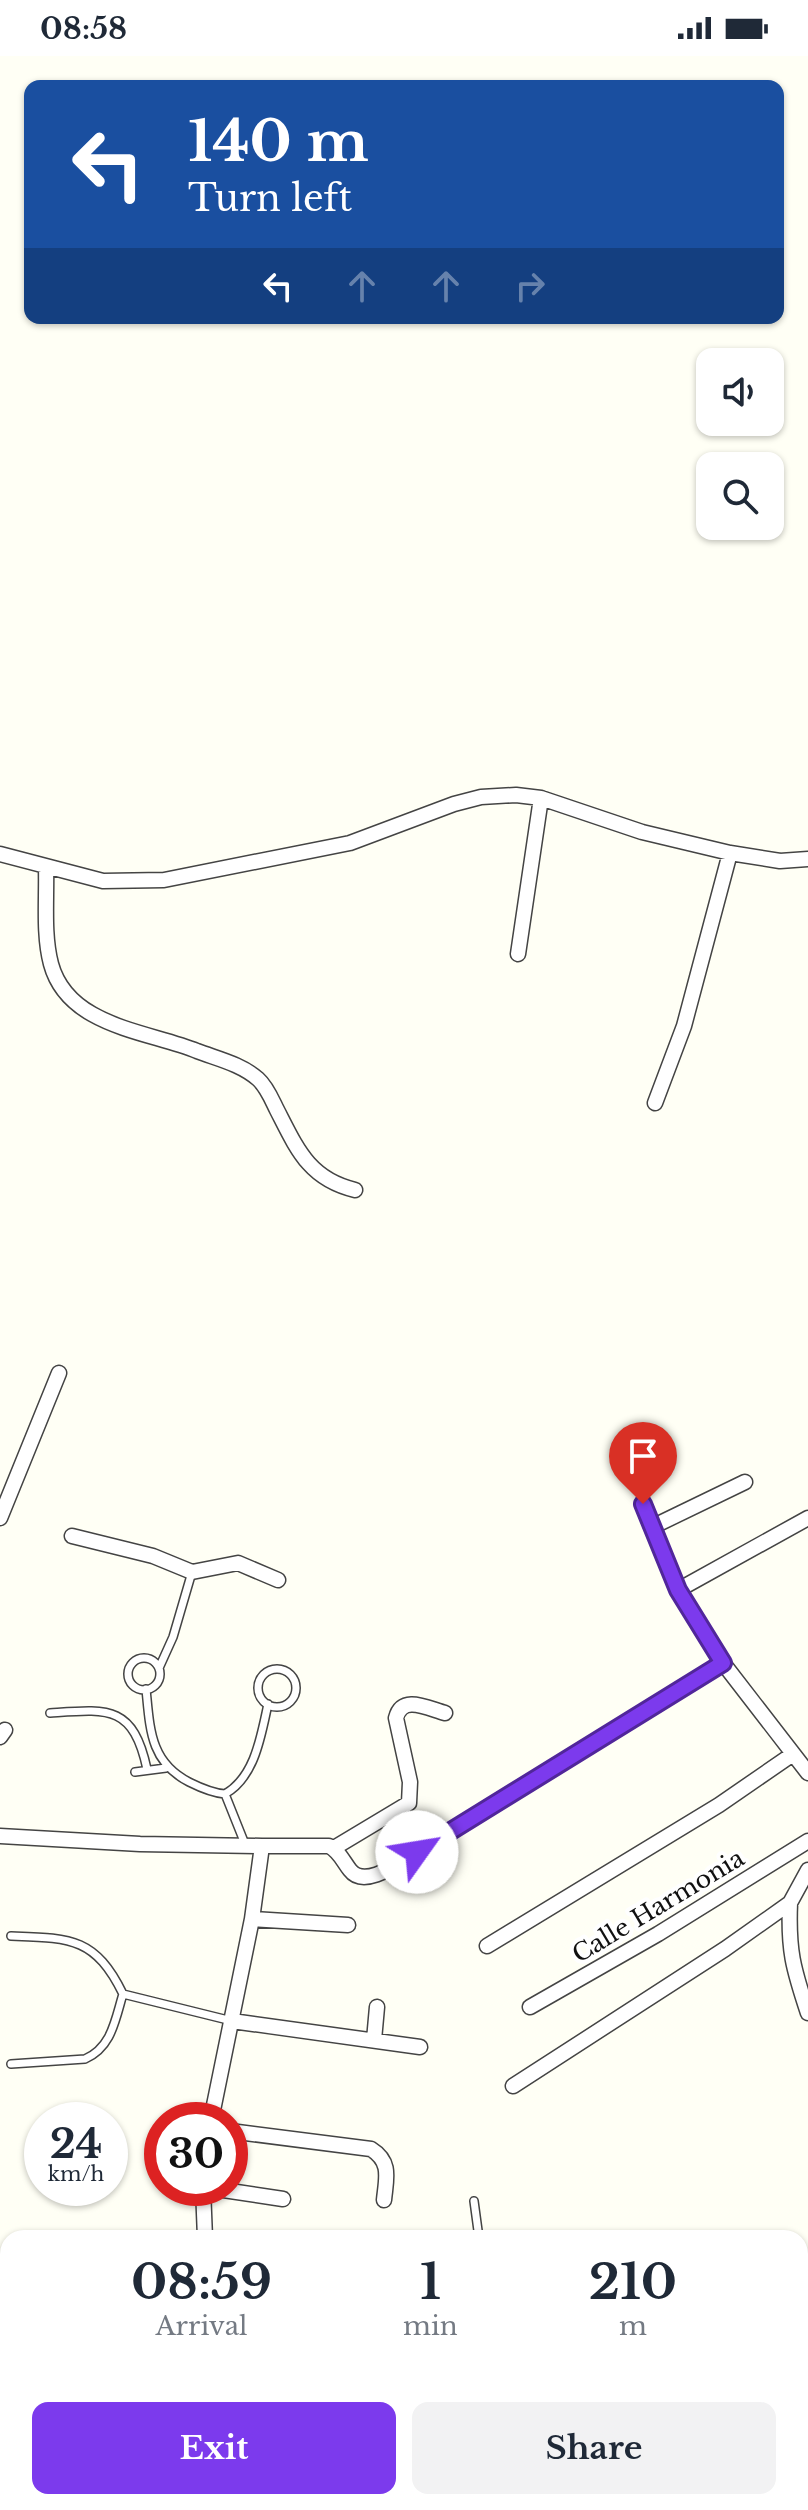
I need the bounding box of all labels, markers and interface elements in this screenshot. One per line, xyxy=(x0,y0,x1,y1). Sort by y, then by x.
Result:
text: 08:58 xyxy=(40,10,127,47)
text: 140 m xyxy=(188,107,369,176)
icon: left xyxy=(56,112,160,216)
text: Turn left xyxy=(188,176,352,221)
icon: left xyxy=(256,264,300,308)
icon: ahead xyxy=(340,264,384,308)
icon: ahead xyxy=(424,264,468,308)
icon: right xyxy=(508,264,552,308)
map controls xyxy=(696,348,784,540)
button: sound xyxy=(696,348,784,436)
button: search xyxy=(696,452,784,540)
pin xyxy=(609,1422,677,1504)
icon: arrive xyxy=(621,1434,665,1478)
position arrow xyxy=(375,1810,459,1894)
street label: Calle Harmonia xyxy=(567,1843,750,1969)
speed limit sign: 30 xyxy=(144,2102,248,2206)
text: 24 xyxy=(50,2119,102,2169)
text: km/h xyxy=(48,2162,104,2186)
text: 08:59 xyxy=(131,2252,272,2312)
text: 1 xyxy=(420,2252,441,2312)
text: 210 xyxy=(589,2252,677,2312)
text: Arrival xyxy=(156,2310,248,2342)
text: min xyxy=(403,2310,458,2342)
text: m xyxy=(619,2310,647,2342)
button: Exit xyxy=(32,2402,396,2494)
button: Share xyxy=(412,2402,776,2494)

